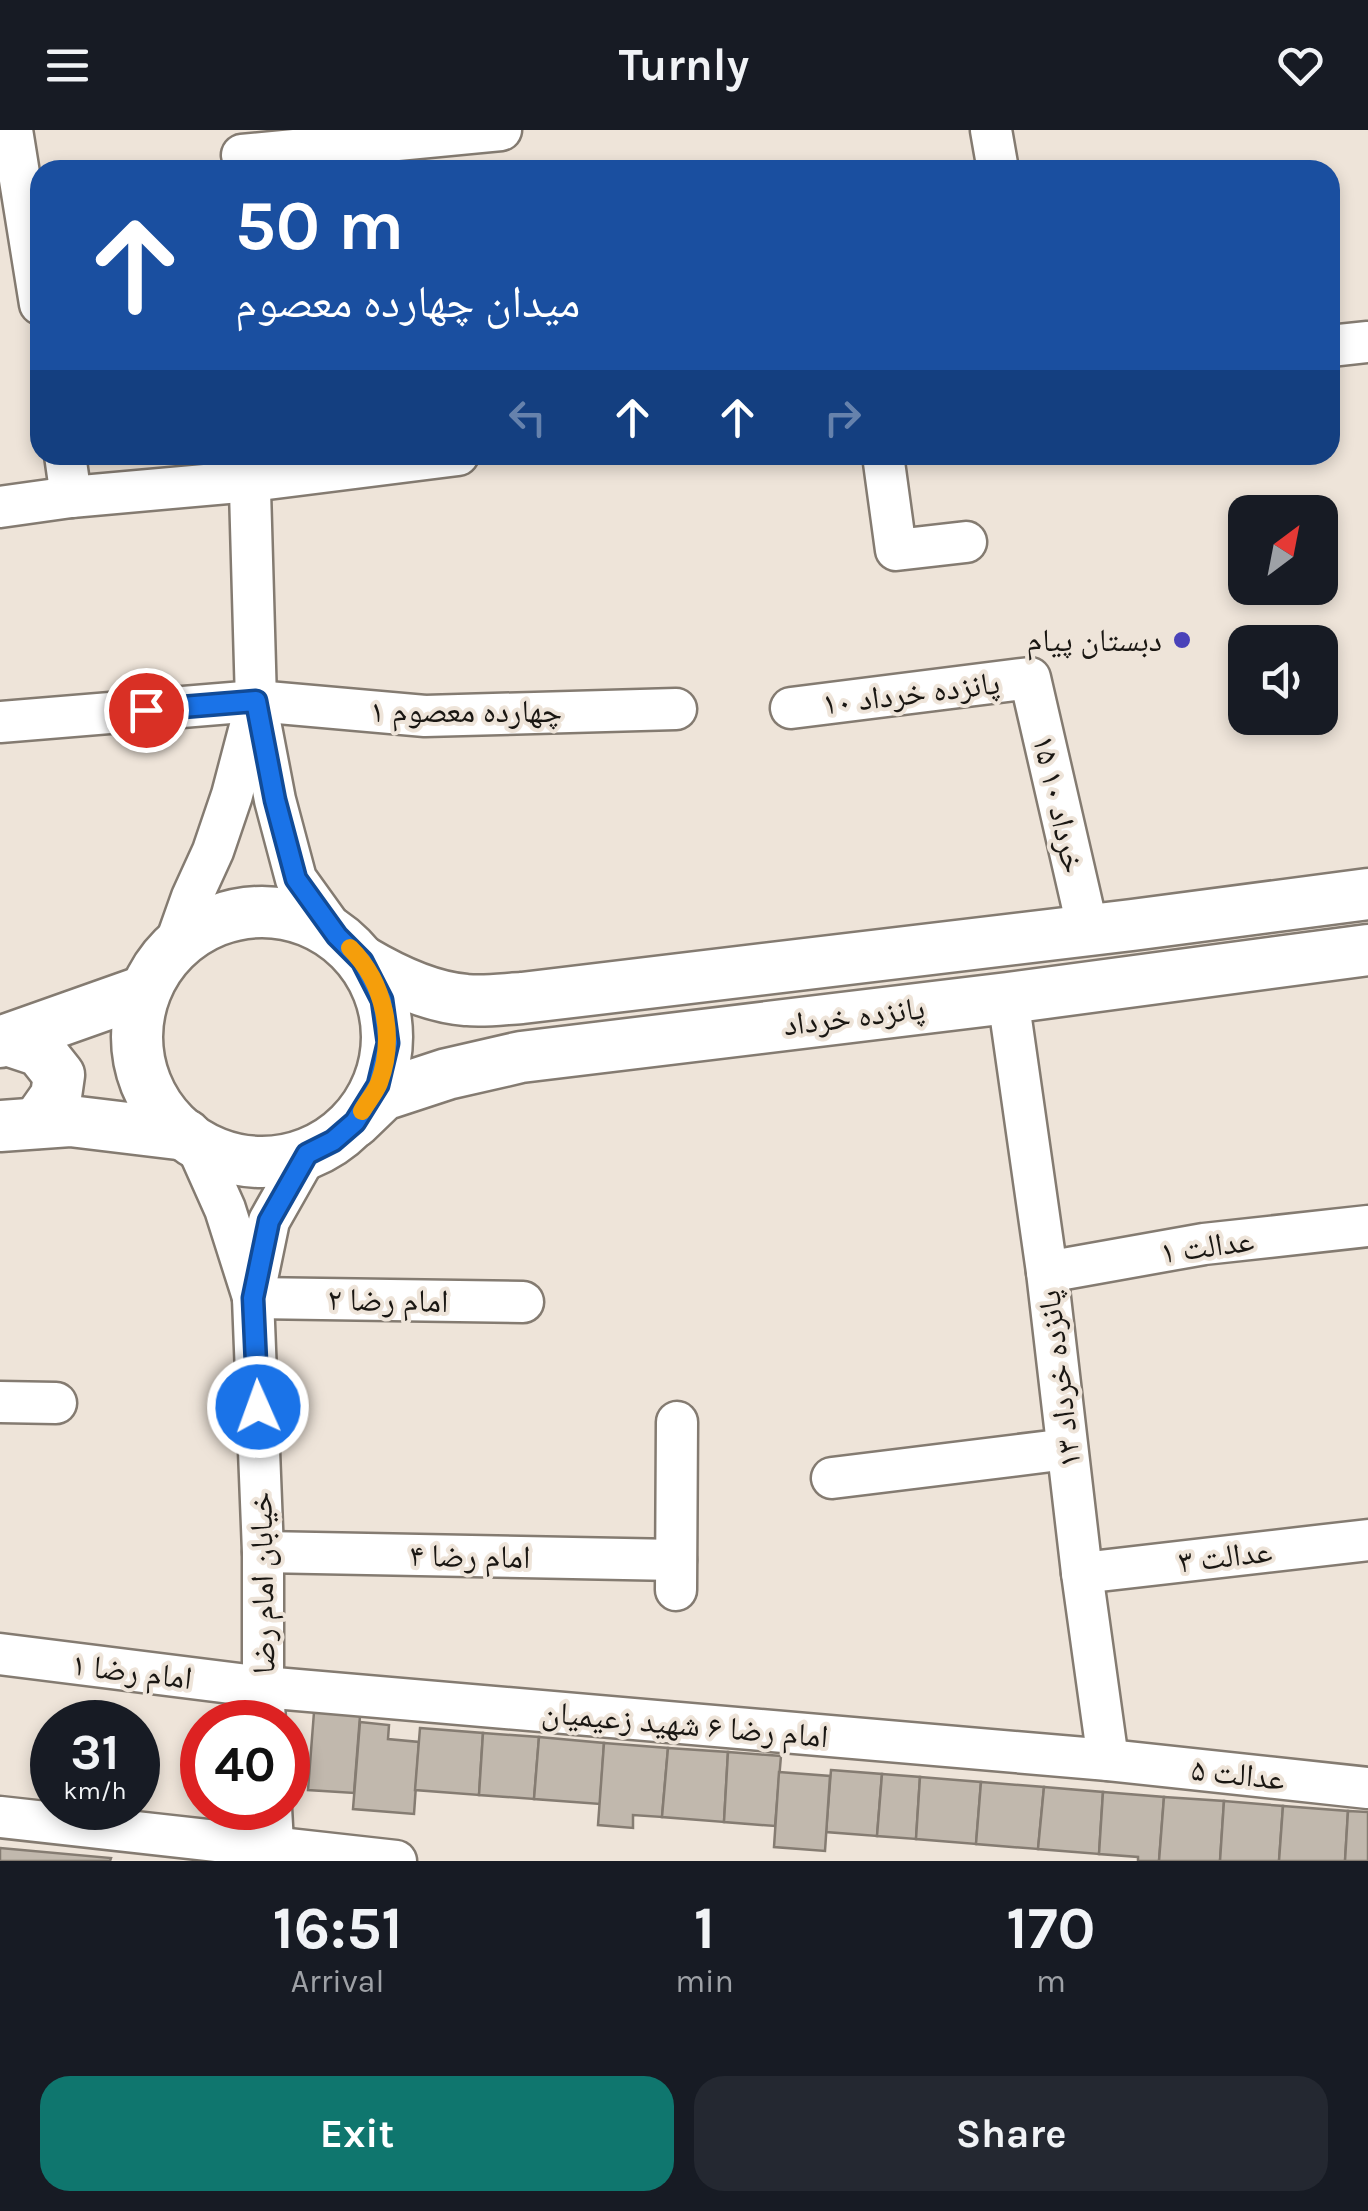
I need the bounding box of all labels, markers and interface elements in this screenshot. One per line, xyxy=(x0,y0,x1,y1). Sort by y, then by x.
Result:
icon: menu xyxy=(40,38,95,93)
icon: heart xyxy=(1273,38,1328,93)
text: Turnly xyxy=(619,39,749,91)
text: 50 m xyxy=(235,185,404,267)
icon: ahead xyxy=(70,200,200,330)
text: میدان چهارده معصوم xyxy=(235,276,580,328)
icon: left xyxy=(500,390,555,445)
icon: ahead xyxy=(605,390,660,445)
icon: ahead xyxy=(710,390,765,445)
icon: right xyxy=(815,390,870,445)
north arrow xyxy=(1228,495,1338,605)
map controls xyxy=(1228,495,1338,735)
place label: دبستان پیام xyxy=(1027,622,1162,661)
button: sound xyxy=(1228,625,1338,735)
marker: دبستان پیام xyxy=(1171,629,1193,651)
street label: پانزده خرداد ۱۰ xyxy=(820,664,1002,723)
pin xyxy=(104,668,189,753)
icon: arrive xyxy=(119,683,174,738)
street label: چهارده معصوم ۱ xyxy=(370,693,562,732)
street label: ۱۵ خرداد ۱۰ xyxy=(1025,732,1092,877)
street label: پانزده خرداد xyxy=(781,989,927,1044)
street label: عدالت ۱ xyxy=(1158,1222,1256,1271)
street label: امام رضا ۲ xyxy=(327,1281,449,1322)
street label: پانزده خرداد ۱۳ xyxy=(1030,1288,1089,1470)
position arrow xyxy=(206,1355,310,1459)
street label: خیابان امام رضا xyxy=(242,1491,285,1674)
street label: عدالت ۳ xyxy=(1176,1532,1274,1581)
street label: امام رضا ۴ xyxy=(409,1537,531,1578)
street label: امام رضا ۱ xyxy=(69,1646,194,1699)
street label: امام رضا ۶ شهید زعیمیان xyxy=(540,1694,830,1757)
speed limit sign: 40 xyxy=(180,1700,310,1830)
text: 31 xyxy=(71,1723,119,1782)
street label: عدالت ۵ xyxy=(1189,1751,1287,1798)
text: km/h xyxy=(63,1776,127,1805)
text: 16:51 xyxy=(272,1893,403,1963)
text: 1 xyxy=(694,1893,715,1963)
text: 170 xyxy=(1006,1893,1096,1963)
text: Arrival xyxy=(291,1963,384,2000)
text: min xyxy=(675,1963,734,2000)
text: m xyxy=(1036,1963,1066,2000)
button: Exit xyxy=(40,2076,674,2191)
button: Share xyxy=(694,2076,1328,2191)

